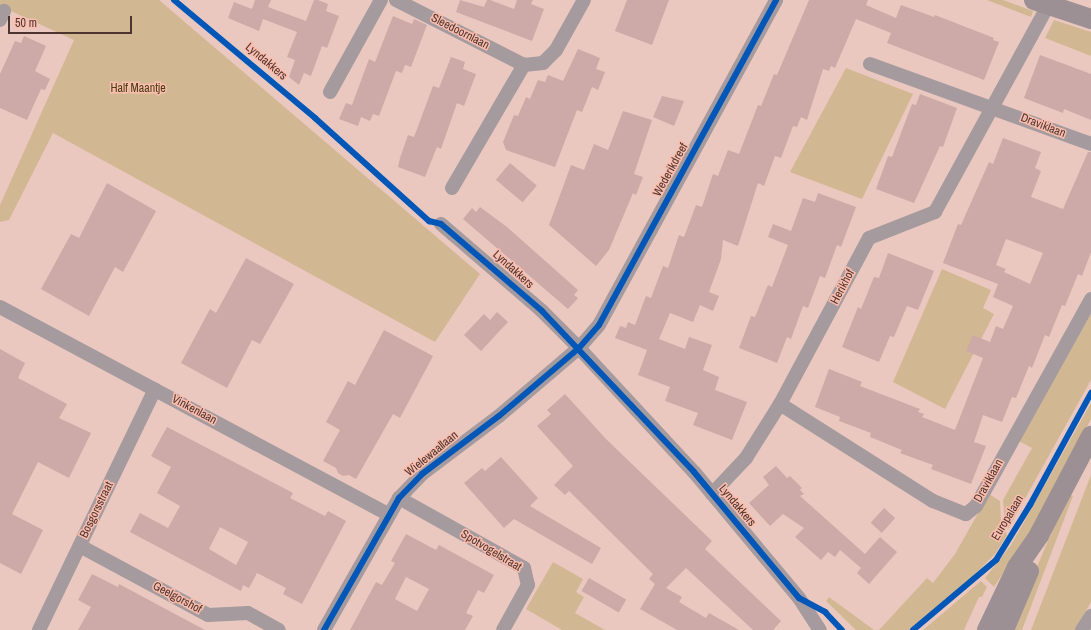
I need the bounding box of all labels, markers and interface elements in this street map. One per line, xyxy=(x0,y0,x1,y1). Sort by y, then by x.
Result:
scale bar xyxy=(10,8,134,34)
street label: Sleedoornlaan xyxy=(428,11,492,53)
text: 50 m xyxy=(15,15,37,31)
street label: Lyndakkers xyxy=(242,40,290,84)
park label: Half Maantje xyxy=(110,82,166,96)
street label: Draviklaan xyxy=(1018,111,1068,141)
street label: Wederikdreef xyxy=(650,141,692,199)
street label: Lyndakkers xyxy=(490,248,536,292)
street label: Herikhof xyxy=(828,267,858,307)
street label: Vinkenlaan xyxy=(169,392,219,428)
street label: Wielewaallaan xyxy=(403,428,461,480)
street label: Draviklaan xyxy=(971,457,1007,505)
street label: Bosgorsstraat xyxy=(77,480,117,540)
street label: Lyndakkers xyxy=(715,482,759,530)
street label: Europalaan xyxy=(989,493,1027,543)
street label: Spotvogelstraat xyxy=(458,527,524,575)
street label: Geelgorshof xyxy=(150,579,204,617)

